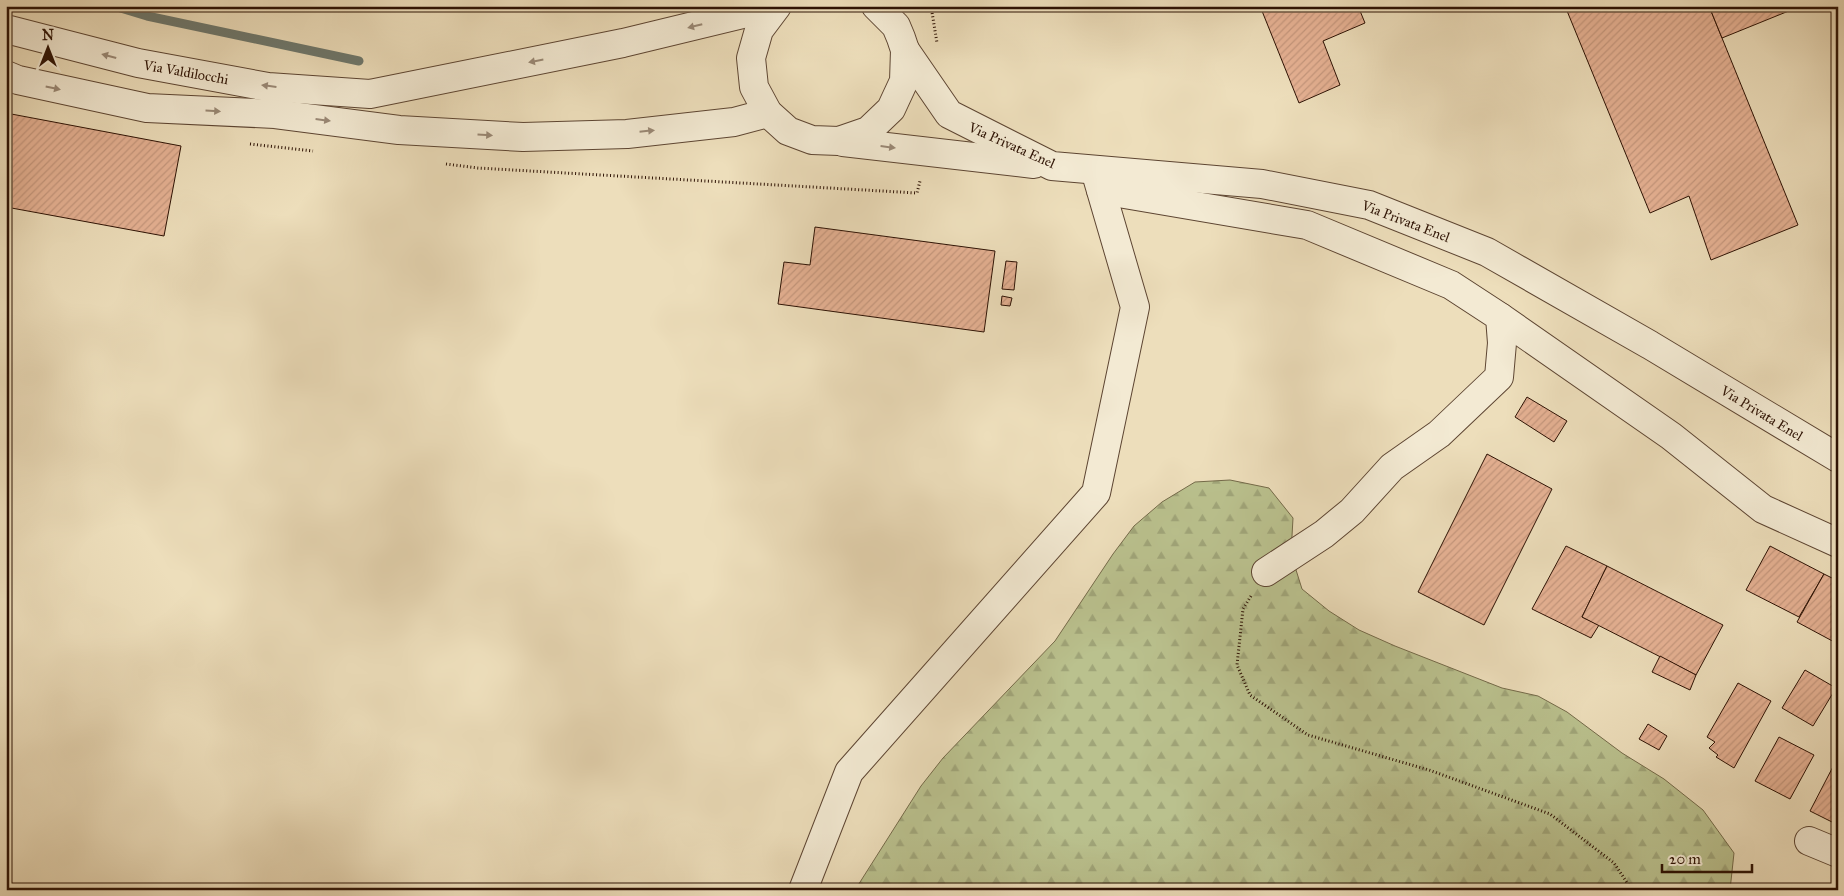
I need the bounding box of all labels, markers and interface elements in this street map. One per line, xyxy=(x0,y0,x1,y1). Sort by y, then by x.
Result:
north arrow xyxy=(22,22,72,72)
one-way arrow xyxy=(687,22,702,30)
text: N xyxy=(42,27,54,44)
one-way arrow xyxy=(102,52,117,60)
street label: Via Valdilocchi xyxy=(141,56,230,88)
one-way arrow xyxy=(528,57,544,65)
one-way arrow xyxy=(260,82,276,90)
one-way arrow xyxy=(46,84,61,92)
one-way arrow xyxy=(206,108,222,116)
one-way arrow xyxy=(316,116,332,124)
street label: Via Privata Enel xyxy=(965,118,1058,172)
one-way arrow xyxy=(640,127,656,135)
one-way arrow xyxy=(477,131,493,139)
one-way arrow xyxy=(880,143,896,151)
street label: Via Privata Enel xyxy=(1358,196,1453,246)
street label: Via Privata Enel xyxy=(1717,382,1806,445)
scale bar xyxy=(1662,841,1752,873)
text: 20 m xyxy=(1669,850,1701,868)

